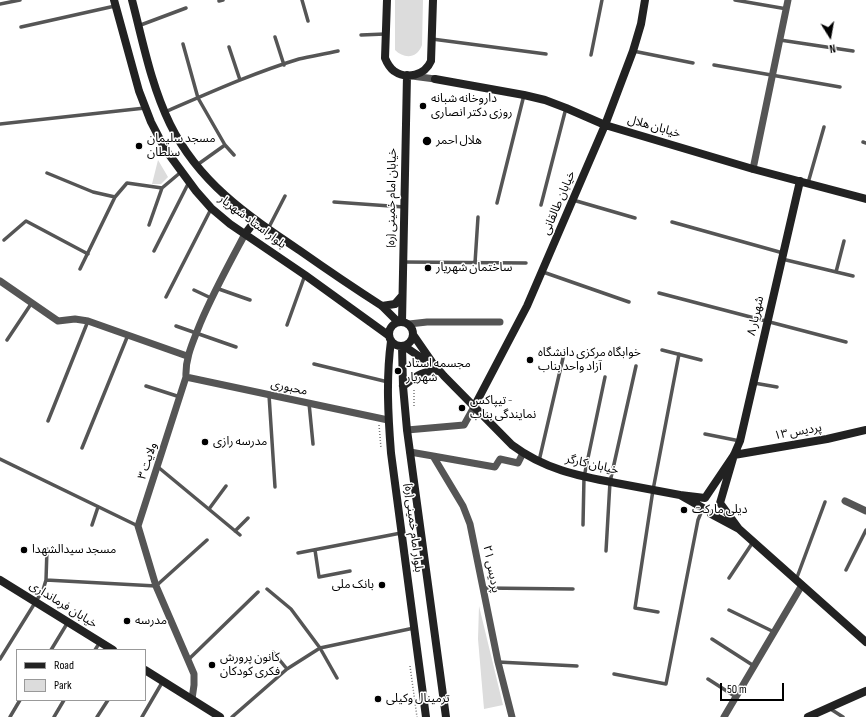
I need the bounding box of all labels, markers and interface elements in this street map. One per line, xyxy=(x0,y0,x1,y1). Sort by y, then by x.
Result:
north arrow xyxy=(810,16,850,56)
text: N xyxy=(828,41,837,55)
place label: داروخانه شبانه روزی دکتر انصاری xyxy=(431,92,512,120)
marker: داروخانه شبانه روزی دکتر انصاری xyxy=(418,101,428,111)
street label: خیابان هلال xyxy=(626,113,682,141)
place label: مسجد سلیمان سلطان xyxy=(147,132,216,160)
place label: هلال احمر xyxy=(436,134,482,148)
marker: هلال احمر xyxy=(421,135,433,147)
marker: مسجد سلیمان سلطان xyxy=(134,141,144,151)
street label: خیابان امام خمینی (ره) xyxy=(384,148,400,248)
street label: خیابان طالقانی xyxy=(539,169,579,237)
street label: بلوار استاد شهریار xyxy=(215,192,289,252)
place label: ساختمان شهریار xyxy=(436,261,512,275)
marker: ساختمان شهریار xyxy=(423,263,433,273)
street label: شهریار ۸ xyxy=(744,295,768,337)
place label: خوابگاه مرکزی دانشگاه آزاد واحد بناب xyxy=(538,346,641,374)
marker: خوابگاه مرکزی دانشگاه آزاد واحد بناب xyxy=(525,355,535,365)
place label: مجسمه استاد شهریار xyxy=(406,357,471,385)
marker: مجسمه استاد شهریار xyxy=(393,366,403,376)
street label: محبوری xyxy=(269,377,309,399)
place label: تیپاکس - نمایندگی بناب xyxy=(470,394,536,422)
marker: تیپاکس - نمایندگی بناب xyxy=(457,403,467,413)
street label: پردیس ۱۳ xyxy=(773,421,823,443)
place label: مدرسه رازی xyxy=(213,435,267,449)
marker: مدرسه رازی xyxy=(200,437,210,447)
street label: ولایت ۳ xyxy=(135,441,161,481)
street label: خیابان کارگر xyxy=(564,452,620,478)
street label: بلوار امام خمینی (ره) xyxy=(400,483,426,573)
place label: دیلی مارکت xyxy=(692,503,747,517)
marker: دیلی مارکت xyxy=(679,505,689,515)
place label: مسجد سیدالشهدا xyxy=(32,543,116,557)
street label: پردیس ۲۱ xyxy=(479,544,503,594)
marker: مسجد سیدالشهدا xyxy=(19,545,29,555)
street label: خیابان فرمانداری xyxy=(26,578,100,632)
place label: بانک ملی xyxy=(332,578,374,592)
marker: بانک ملی xyxy=(377,580,387,590)
place label: مدرسه xyxy=(135,614,167,628)
marker: مدرسه xyxy=(122,616,132,626)
legend xyxy=(16,649,146,701)
place label: کانون پرورش فکری کودکان xyxy=(220,651,280,679)
text: Road xyxy=(54,658,74,673)
marker: کانون پرورش فکری کودکان xyxy=(207,660,217,670)
scale bar xyxy=(722,675,786,701)
text: Park xyxy=(54,678,72,693)
text: 50 m xyxy=(727,682,747,697)
place label: ترمینال وکیلی xyxy=(386,692,450,706)
marker: ترمینال وکیلی xyxy=(373,694,383,704)

